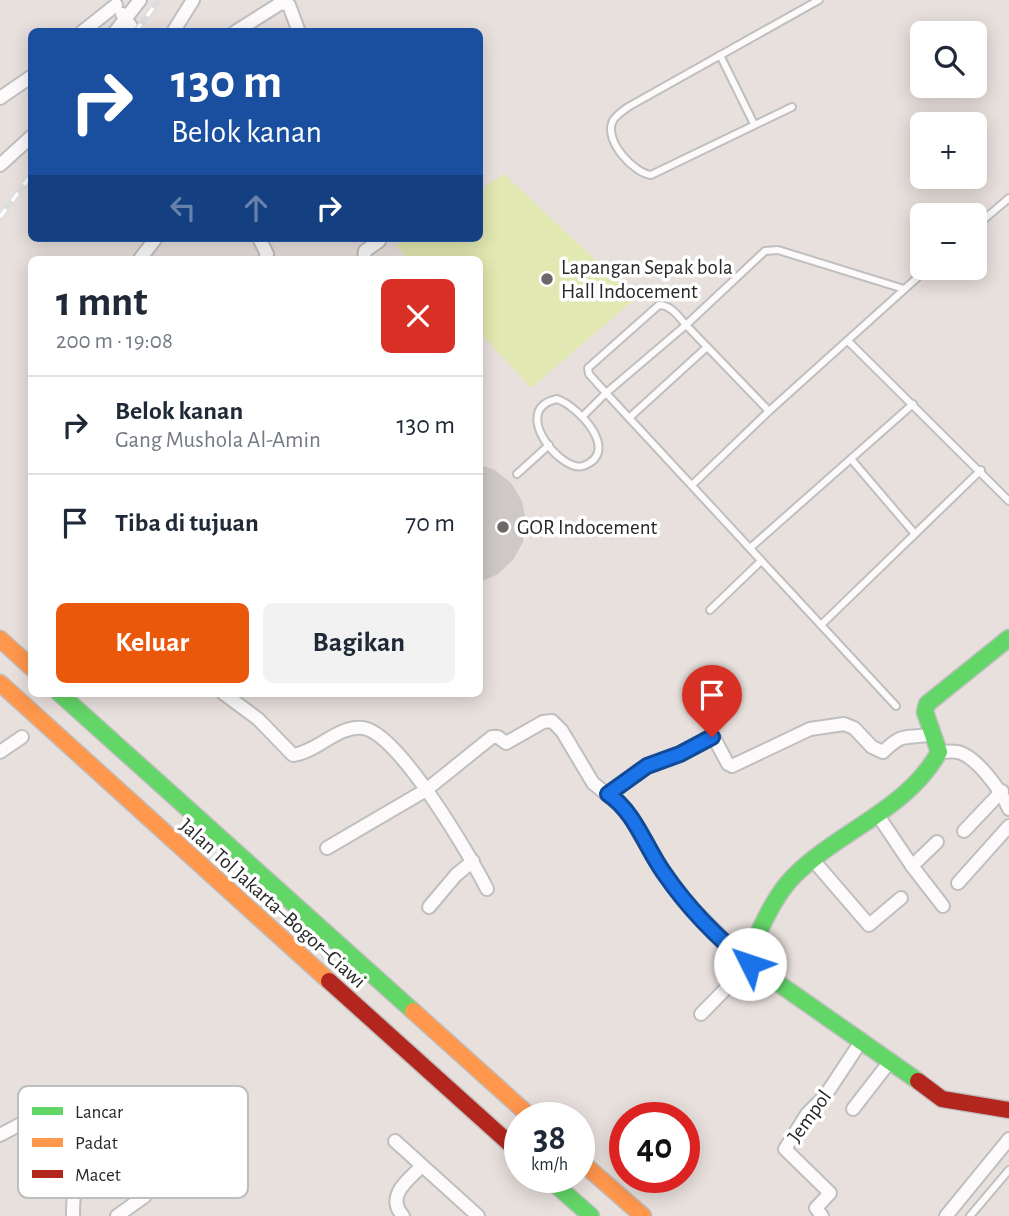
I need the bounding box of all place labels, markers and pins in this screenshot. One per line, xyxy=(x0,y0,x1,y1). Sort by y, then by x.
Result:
place label: Lapangan Sepak bola Hall Indocement xyxy=(561,257,733,302)
marker: Lapangan Sepak bola Hall Indocement xyxy=(539,271,555,287)
place label: GOR Indocement xyxy=(517,517,658,538)
marker: GOR Indocement xyxy=(495,519,511,535)
pin xyxy=(682,665,742,737)

